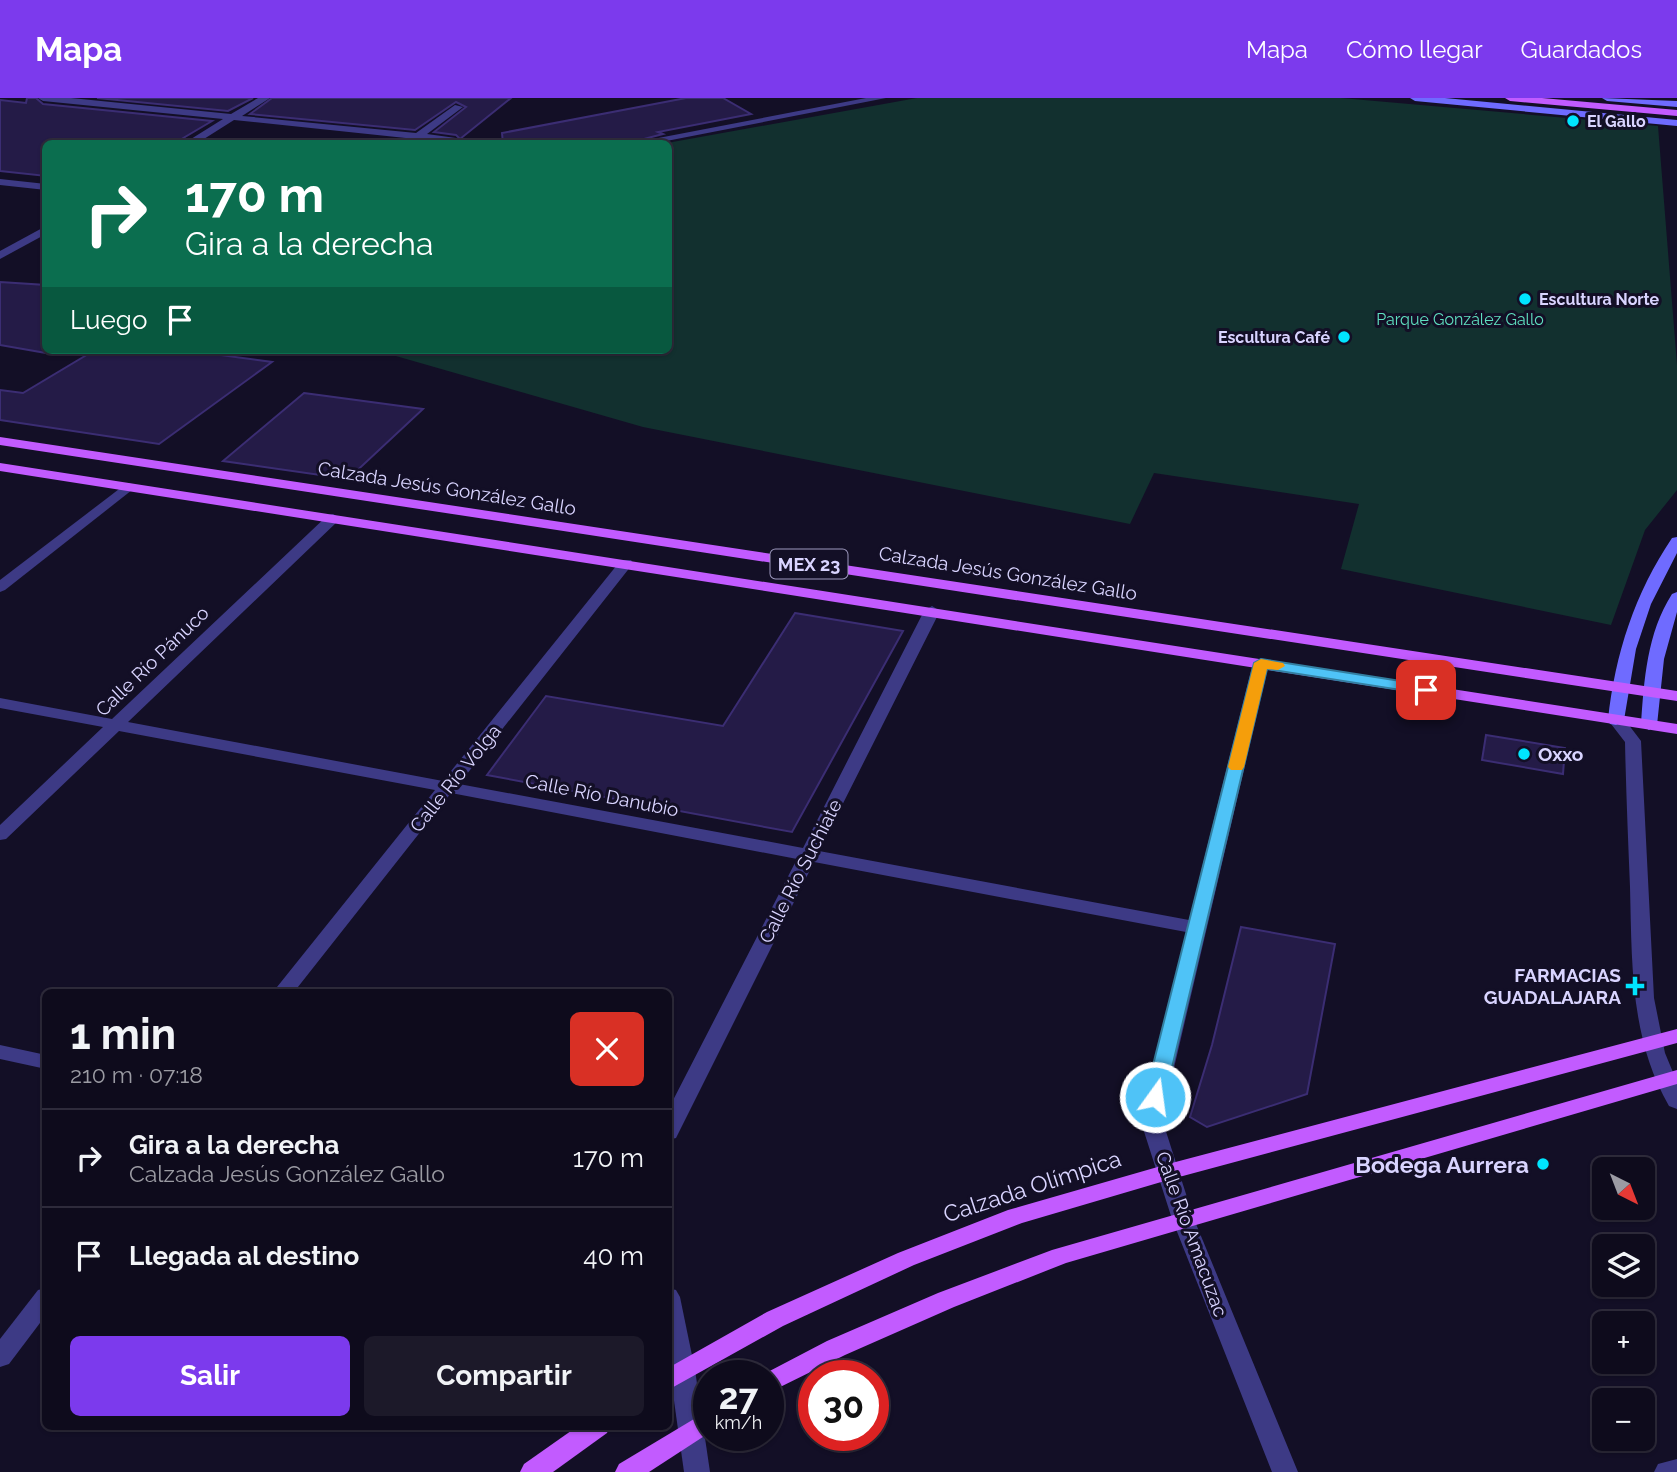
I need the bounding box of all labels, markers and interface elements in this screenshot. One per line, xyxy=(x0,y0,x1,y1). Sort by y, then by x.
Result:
text: Mapa xyxy=(35,30,122,69)
text: Mapa xyxy=(1246,35,1308,64)
text: Cómo llegar xyxy=(1346,35,1483,64)
text: Guardados xyxy=(1521,35,1642,64)
place label: El Gallo xyxy=(1587,112,1646,131)
marker: El Gallo xyxy=(1565,113,1581,129)
text: 170 m xyxy=(185,166,324,223)
icon: right xyxy=(70,168,161,259)
text: Gira a la derecha xyxy=(185,225,433,262)
place label: Escultura Norte xyxy=(1539,290,1660,309)
marker: Escultura Norte xyxy=(1517,291,1533,307)
icon: arrive xyxy=(161,301,199,339)
text: Luego xyxy=(70,305,147,335)
park label: Parque González Gallo xyxy=(1376,310,1544,329)
place label: Escultura Café xyxy=(1218,328,1330,347)
marker: Escultura Café xyxy=(1336,329,1352,345)
street label: Calzada Jesús González Gallo xyxy=(316,457,578,519)
street label: Calzada Jesús González Gallo xyxy=(877,542,1139,604)
road number: MEX 23 xyxy=(770,550,848,578)
street label: Calle Río Pánuco xyxy=(91,602,213,720)
pin xyxy=(1396,660,1456,720)
icon: arrive xyxy=(1407,671,1445,709)
street label: Calle Río Volga xyxy=(405,720,505,836)
place label: Oxxo xyxy=(1538,743,1583,765)
marker: Oxxo xyxy=(1516,746,1532,762)
street label: Calle Río Danubio xyxy=(523,769,681,821)
street label: Calle Río Suchiate xyxy=(754,795,846,947)
place label: FARMACIAS GUADALAJARA xyxy=(1484,964,1621,1008)
marker: FARMACIAS GUADALAJARA xyxy=(1627,978,1643,994)
text: 1 min xyxy=(70,1010,176,1059)
button: close xyxy=(570,1012,644,1086)
position arrow xyxy=(1118,1060,1192,1134)
text: 210 m · 07:18 xyxy=(70,1061,203,1088)
text: Gira a la derecha xyxy=(129,1130,339,1160)
icon: right xyxy=(70,1139,108,1177)
text: 170 m xyxy=(573,1143,644,1173)
street label: Calzada Olímpica xyxy=(940,1145,1124,1227)
street label: Calle Río Amacuzac xyxy=(1152,1148,1232,1320)
place label: Bodega Aurrera xyxy=(1355,1151,1529,1178)
marker: Bodega Aurrera xyxy=(1535,1156,1551,1172)
north arrow xyxy=(1592,1157,1656,1220)
map controls xyxy=(1592,1157,1655,1451)
text: Calzada Jesús González Gallo xyxy=(129,1160,445,1187)
button: layers xyxy=(1592,1234,1655,1297)
icon: arrive xyxy=(70,1237,108,1275)
text: Llegada al destino xyxy=(129,1241,359,1271)
text: 40 m xyxy=(583,1241,644,1271)
button: + xyxy=(1592,1311,1655,1374)
button: Salir xyxy=(70,1336,350,1416)
button: Compartir xyxy=(364,1336,644,1416)
speed limit sign: 30 xyxy=(798,1360,889,1451)
text: 27 xyxy=(719,1376,758,1417)
button: − xyxy=(1592,1388,1655,1451)
text: km/h xyxy=(715,1412,762,1433)

